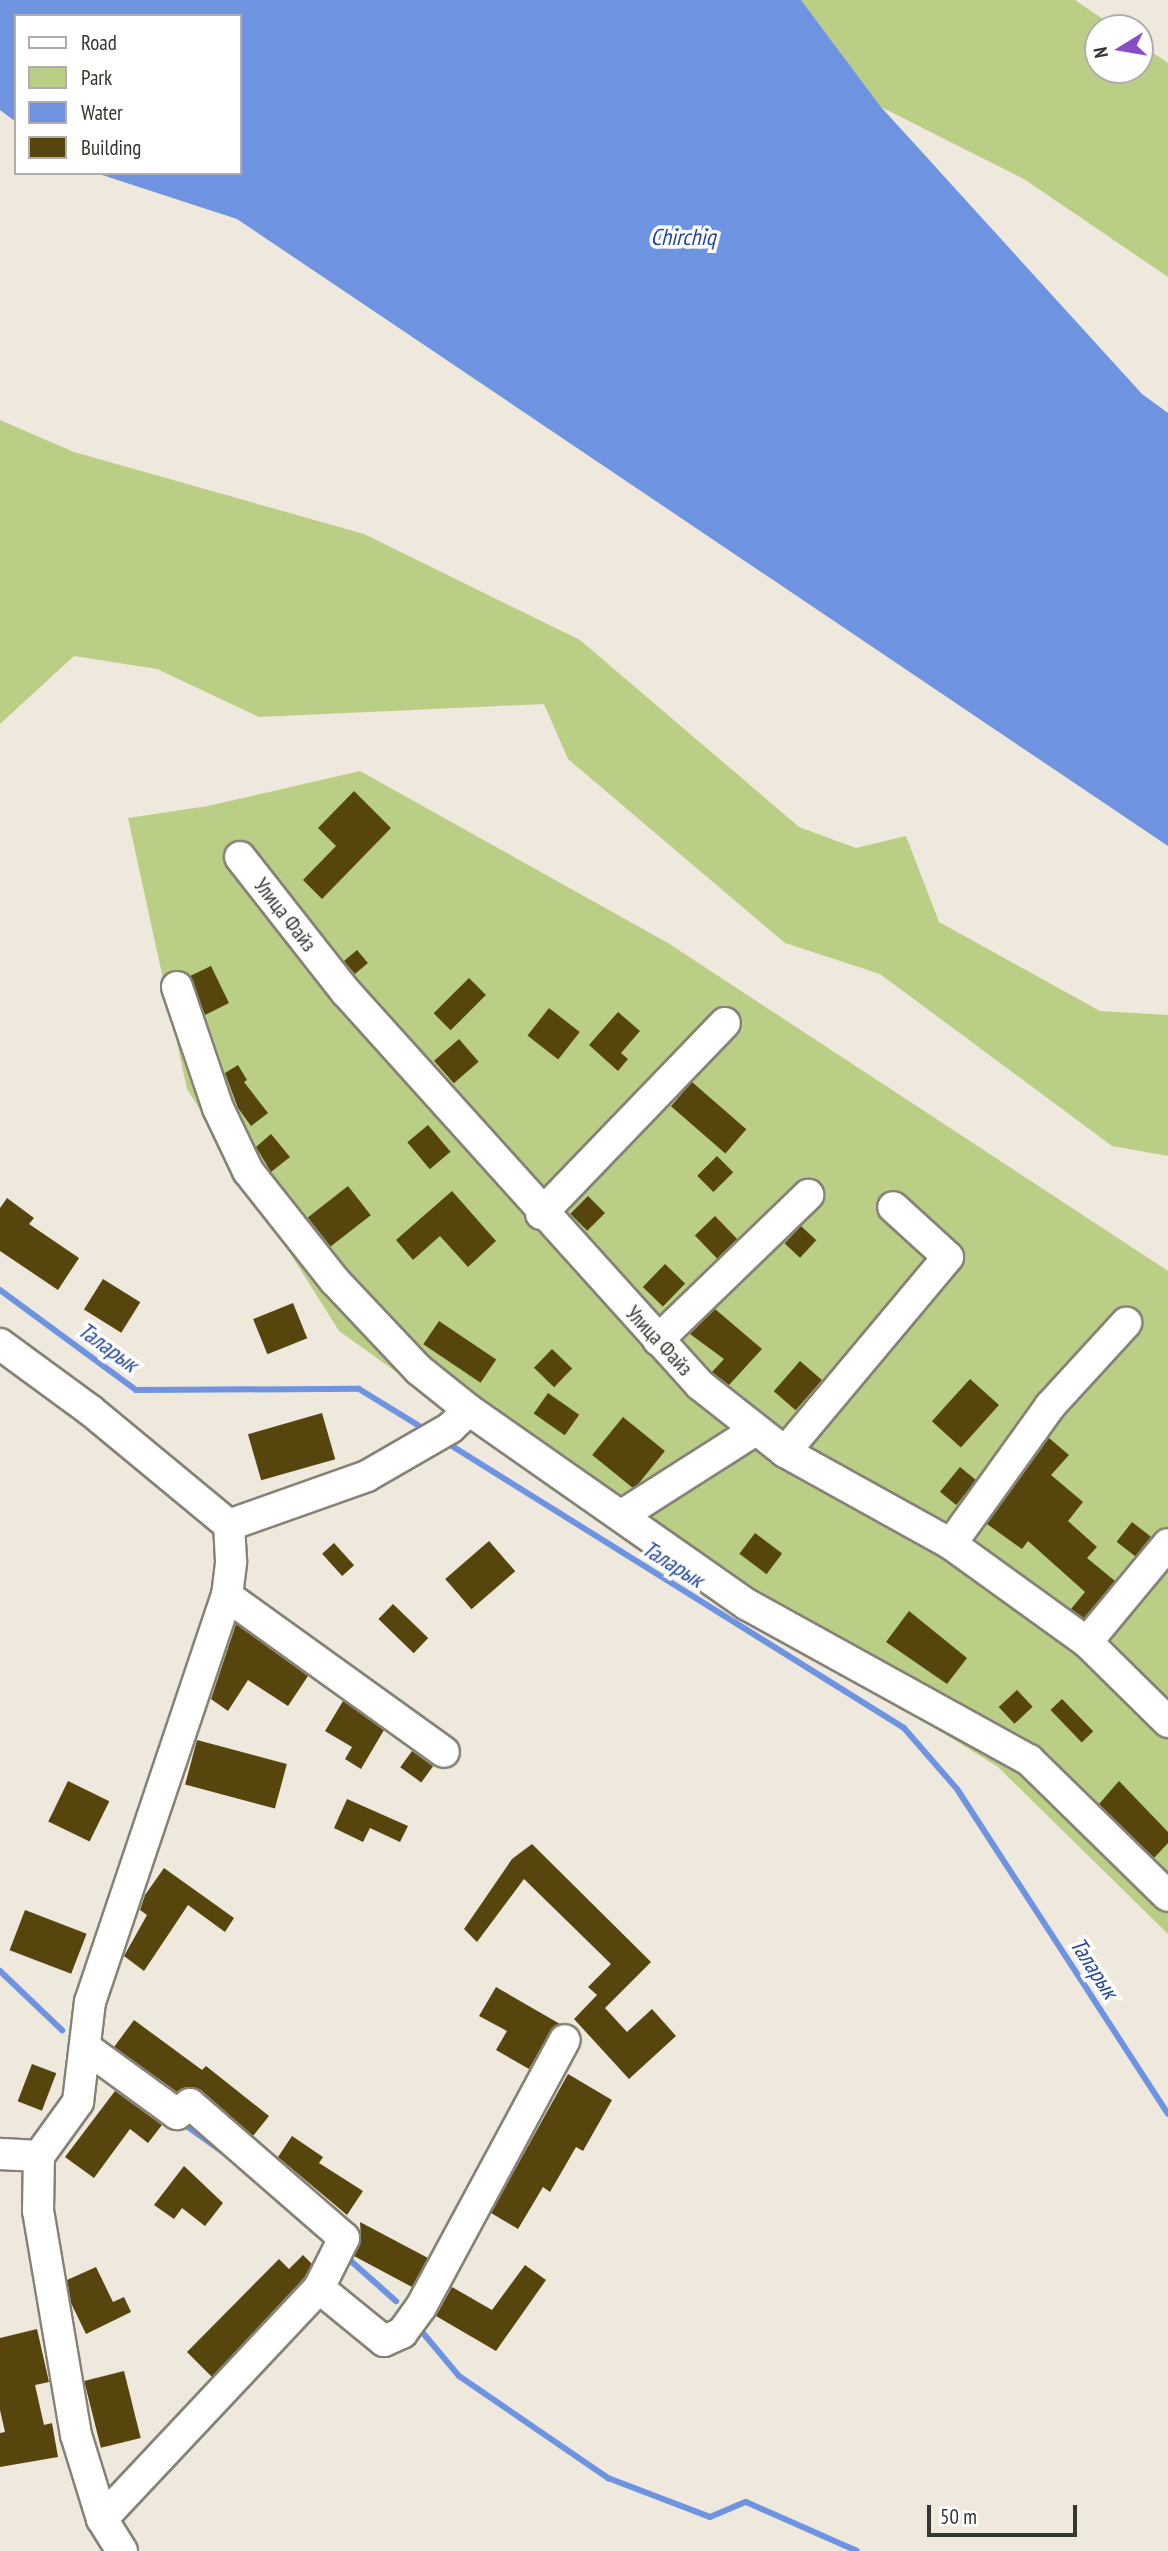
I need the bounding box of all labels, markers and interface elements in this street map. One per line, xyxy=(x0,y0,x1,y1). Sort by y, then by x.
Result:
legend xyxy=(14,14,242,175)
north arrow xyxy=(1084,14,1154,84)
text: Road xyxy=(81,29,117,56)
text: N xyxy=(1088,45,1113,60)
text: Park xyxy=(81,64,112,91)
text: Water xyxy=(81,99,123,126)
text: Building xyxy=(81,134,141,161)
water label: Chirchiq xyxy=(650,223,716,251)
street label: Улица Файз xyxy=(249,873,321,957)
street label: Улица Файз xyxy=(620,1301,698,1381)
water label: Таларык xyxy=(73,1316,143,1378)
water label: Таларык xyxy=(637,1534,709,1594)
water label: Таларык xyxy=(1064,1932,1124,2004)
scale bar xyxy=(930,2492,1080,2536)
text: 50 m xyxy=(940,2503,977,2530)

